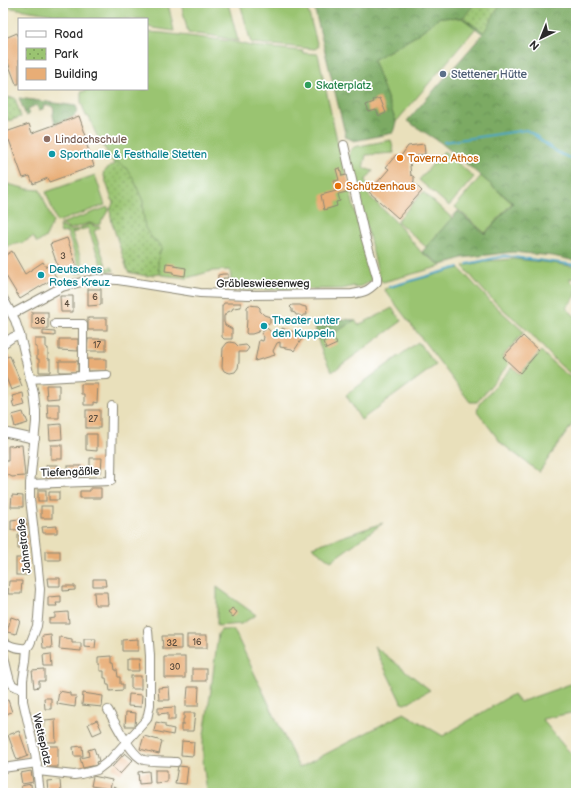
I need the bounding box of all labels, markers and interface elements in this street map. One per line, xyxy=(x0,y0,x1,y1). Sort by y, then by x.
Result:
legend xyxy=(18,18,148,90)
north arrow xyxy=(521,18,561,58)
text: Road xyxy=(54,27,83,42)
text: N xyxy=(527,37,542,53)
text: Park xyxy=(54,47,78,62)
text: Building xyxy=(54,67,98,82)
place label: Stettener Hütte xyxy=(451,68,527,81)
marker: Stettener Hütte xyxy=(438,69,448,79)
place label: Skaterplatz xyxy=(316,79,372,92)
marker: Skaterplatz xyxy=(303,80,313,90)
place label: Lindachschule xyxy=(55,133,127,146)
marker: Lindachschule xyxy=(42,134,52,144)
place label: Sporthalle & Festhalle Stetten xyxy=(60,148,207,161)
marker: Sporthalle & Festhalle Stetten xyxy=(47,149,57,159)
place label: Taverna Athos xyxy=(408,152,479,165)
marker: Taverna Athos xyxy=(395,153,405,163)
place label: Schützenhaus xyxy=(346,180,416,193)
marker: Schützenhaus xyxy=(333,181,343,191)
house number: 3 xyxy=(60,251,66,262)
place label: Deutsches Rotes Kreuz xyxy=(49,263,110,289)
marker: Deutsches Rotes Kreuz xyxy=(36,270,46,280)
street label: Gräbleswiesenweg xyxy=(216,277,310,290)
house number: 6 xyxy=(92,292,98,303)
house number: 4 xyxy=(64,299,70,310)
place label: Theater unter den Kuppeln xyxy=(272,314,341,340)
house number: 36 xyxy=(34,316,46,327)
marker: Theater unter den Kuppeln xyxy=(259,321,269,331)
house number: 17 xyxy=(93,340,102,351)
house number: 27 xyxy=(88,414,98,425)
street label: Tiefengäßle xyxy=(40,464,100,480)
street label: Jahnstraße xyxy=(14,517,34,574)
house number: 16 xyxy=(193,637,202,648)
house number: 32 xyxy=(167,638,178,649)
house number: 30 xyxy=(170,662,180,673)
street label: Wetteplatz xyxy=(30,712,54,767)

